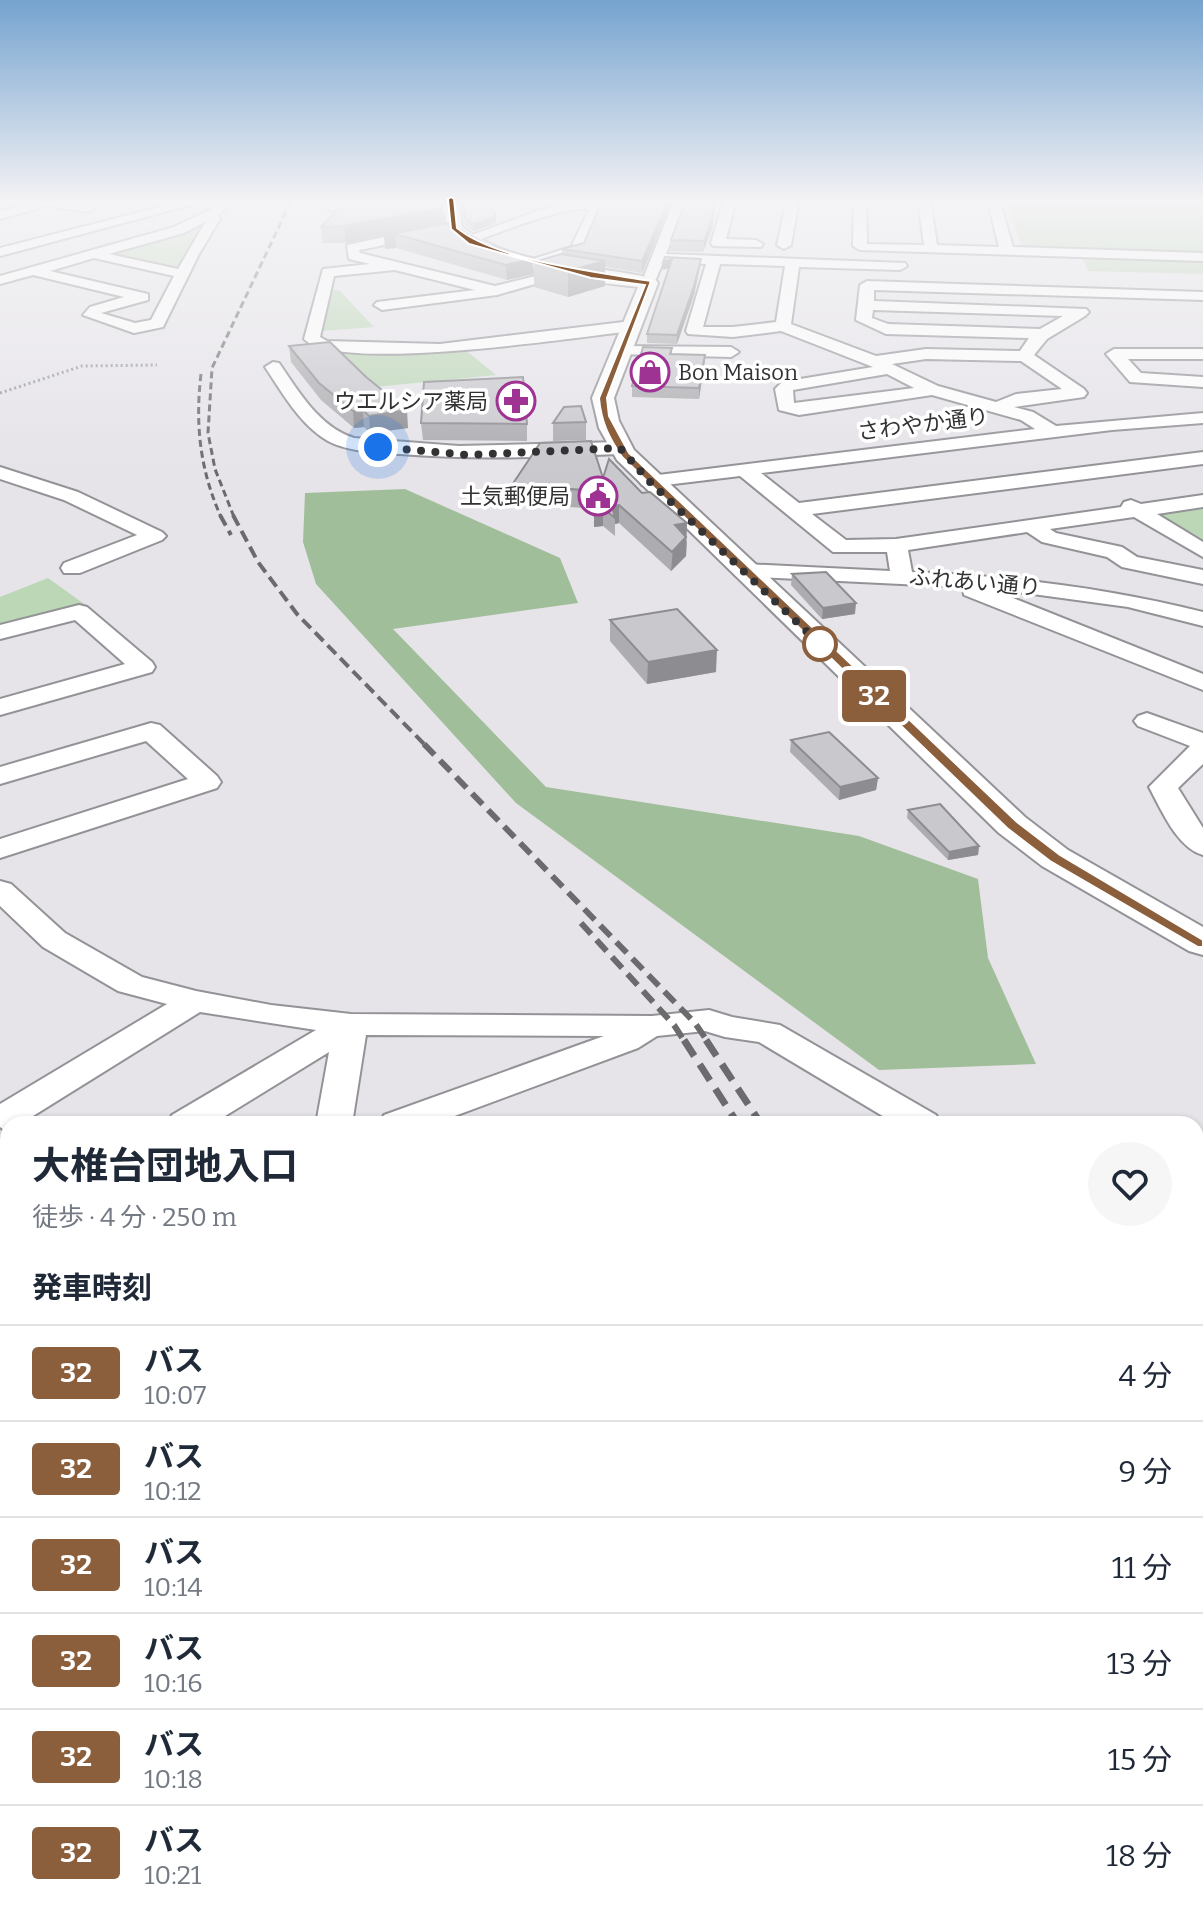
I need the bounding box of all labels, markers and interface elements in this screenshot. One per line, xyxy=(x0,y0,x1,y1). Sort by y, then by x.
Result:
shop icon: Bon Maison xyxy=(629,351,671,393)
place label: Bon Maison xyxy=(678,359,798,386)
pharmacy icon: ウエルシア薬局 xyxy=(495,380,537,422)
place label: ウエルシア薬局 xyxy=(334,388,488,415)
street label: さわやか通り xyxy=(856,403,990,445)
your location xyxy=(358,427,398,467)
public building icon: 土気郵便局 xyxy=(577,475,619,517)
place label: 土気郵便局 xyxy=(460,483,570,510)
street label: ふれあい通り xyxy=(908,563,1042,601)
unlabelled marker xyxy=(803,627,837,661)
line badge: 32 xyxy=(838,670,910,722)
text: 32 xyxy=(858,679,890,712)
button: heart xyxy=(1088,1142,1172,1226)
text: 大椎台団地入口 xyxy=(32,1143,298,1189)
text: 徒歩 · 4 分 · 250 m xyxy=(32,1202,237,1233)
text: 発車時刻 xyxy=(32,1270,152,1306)
text: バス xyxy=(144,1343,204,1379)
text: 32 xyxy=(60,1356,92,1389)
text: 4 分 xyxy=(1118,1358,1172,1394)
text: 10:07 xyxy=(144,1380,206,1411)
text: バス xyxy=(144,1439,204,1475)
text: 32 xyxy=(60,1452,92,1485)
text: 9 分 xyxy=(1118,1454,1172,1490)
text: 10:12 xyxy=(144,1476,201,1507)
text: バス xyxy=(144,1535,204,1571)
text: 32 xyxy=(60,1548,92,1581)
text: 11 分 xyxy=(1112,1550,1172,1586)
text: 10:14 xyxy=(144,1572,202,1603)
text: バス xyxy=(144,1631,204,1667)
text: 32 xyxy=(60,1644,92,1677)
text: 13 分 xyxy=(1107,1646,1172,1682)
text: 10:16 xyxy=(144,1668,203,1699)
text: バス xyxy=(144,1727,204,1763)
text: 32 xyxy=(60,1740,92,1773)
text: 15 分 xyxy=(1108,1742,1172,1778)
text: 10:18 xyxy=(144,1764,203,1795)
text: バス xyxy=(144,1823,204,1859)
text: 32 xyxy=(60,1836,92,1869)
text: 18 分 xyxy=(1106,1838,1172,1874)
text: 10:21 xyxy=(144,1860,201,1891)

